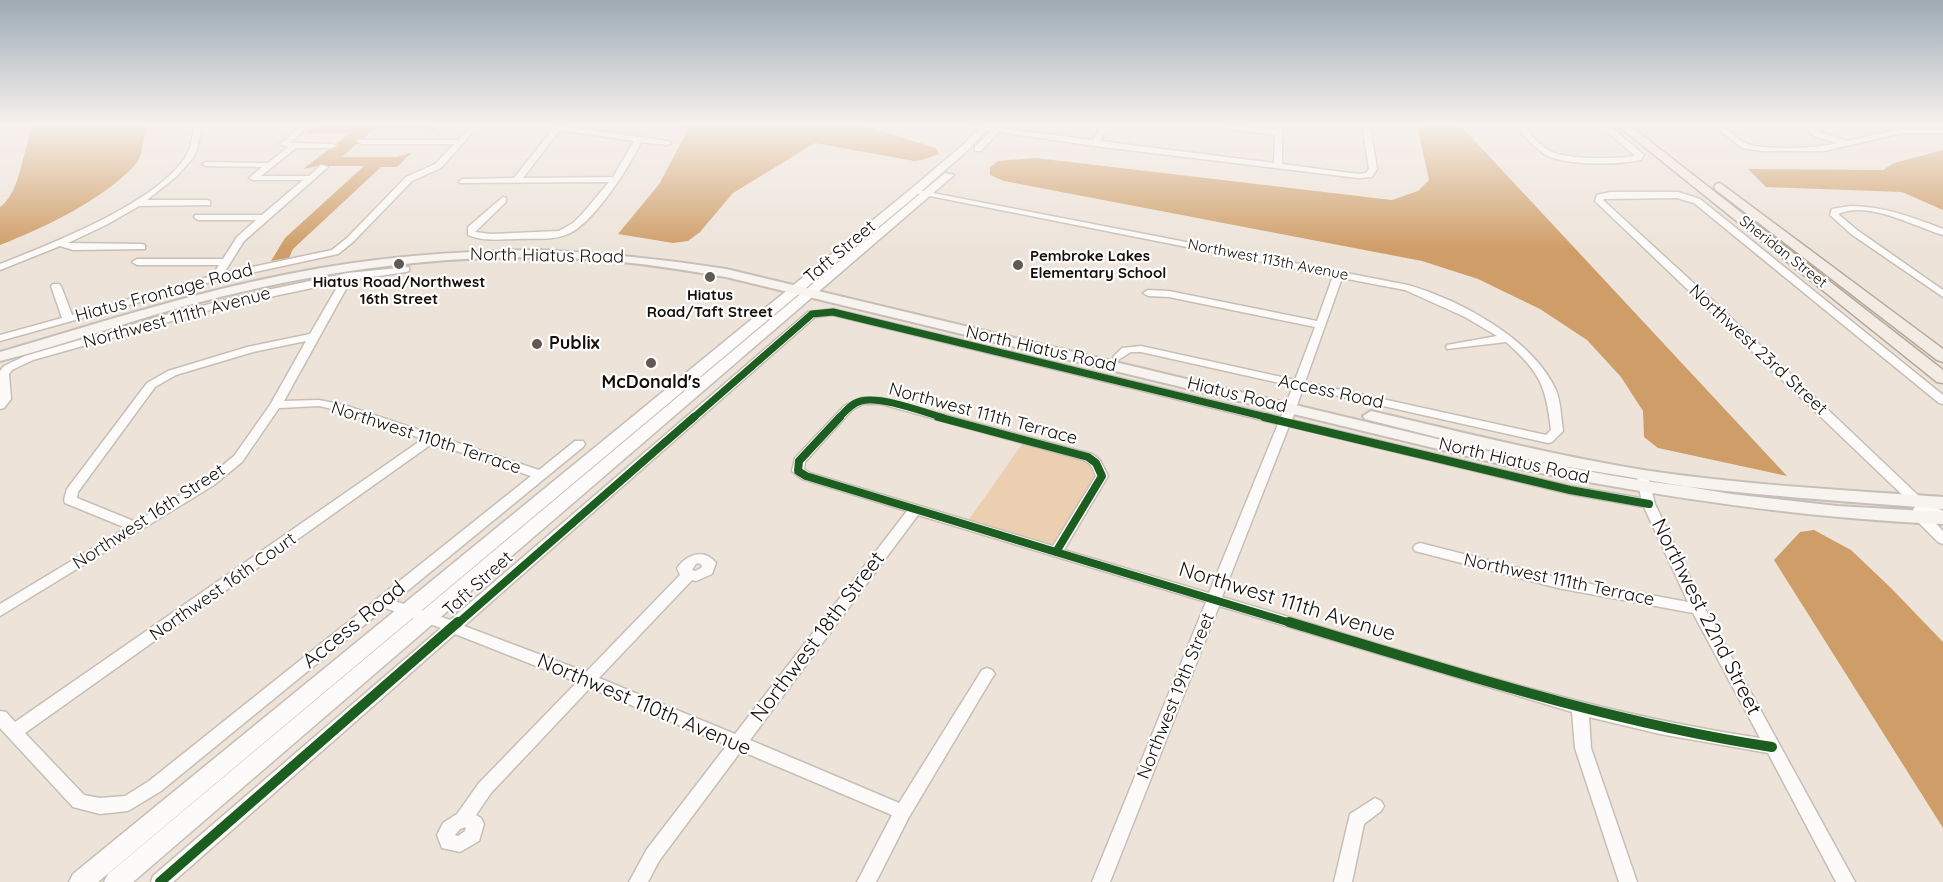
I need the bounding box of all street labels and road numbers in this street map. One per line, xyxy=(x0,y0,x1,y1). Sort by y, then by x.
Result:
street label: Sheridan Street xyxy=(1736,212,1830,292)
street label: Taft Street xyxy=(800,216,880,288)
street label: Northwest 113th Avenue xyxy=(1186,236,1350,284)
street label: North Hiatus Road xyxy=(470,244,624,268)
street label: Hiatus Frontage Road xyxy=(73,259,255,327)
street label: Northwest 23rd Street xyxy=(1684,280,1832,420)
street label: Northwest 111th Avenue xyxy=(81,283,273,353)
street label: North Hiatus Road xyxy=(963,321,1119,377)
street label: Access Road xyxy=(1276,370,1386,414)
street label: Hiatus Road xyxy=(1185,372,1289,418)
street label: Northwest 111th Terrace xyxy=(886,378,1080,450)
street label: Northwest 110th Terrace xyxy=(328,397,524,479)
street label: North Hiatus Road xyxy=(1436,433,1592,489)
street label: Northwest 16th Street xyxy=(69,460,229,574)
street label: Northwest 22nd Street xyxy=(1646,515,1766,719)
street label: Northwest 16th Court xyxy=(146,528,300,646)
street label: Taft Street xyxy=(439,547,517,621)
street label: Northwest 18th Street xyxy=(746,547,890,727)
street label: Northwest 111th Terrace xyxy=(1462,549,1656,611)
street label: Northwest 111th Avenue xyxy=(1176,557,1398,647)
street label: Access Road xyxy=(298,576,410,674)
street label: Northwest 19th Street xyxy=(1133,610,1219,782)
street label: Northwest 110th Avenue xyxy=(533,648,755,762)

